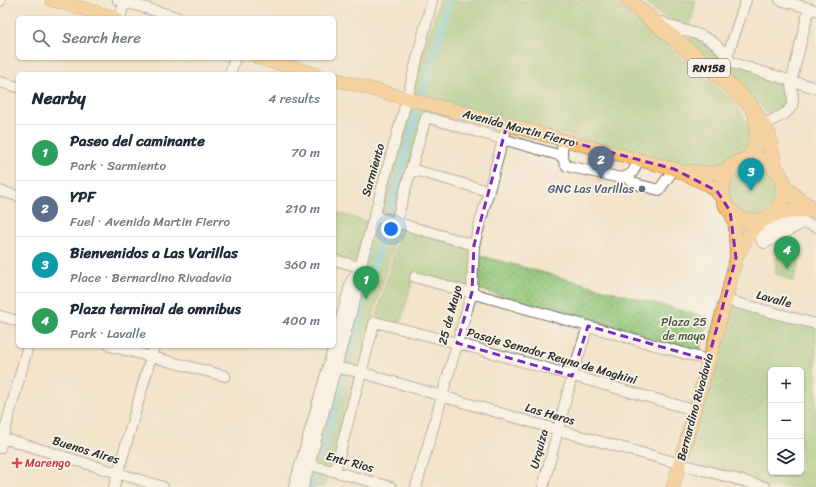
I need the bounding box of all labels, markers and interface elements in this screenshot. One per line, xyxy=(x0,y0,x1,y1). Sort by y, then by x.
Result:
search box xyxy=(16,16,336,60)
text: Search here xyxy=(62,25,141,51)
icon: search xyxy=(30,27,52,49)
road number: RN158 xyxy=(688,59,730,77)
text: Nearby xyxy=(32,83,86,113)
text: 4 results xyxy=(268,87,320,110)
street label: Avenida Martin Fierro xyxy=(459,102,578,154)
text: Paseo del caminante xyxy=(70,128,205,154)
text: 1 xyxy=(42,141,48,164)
text: 70 m xyxy=(291,141,320,164)
street label: Sarmiento xyxy=(355,141,391,199)
pin: 2 xyxy=(588,146,614,179)
text: Park · Sarmiento xyxy=(70,154,166,177)
pin: 3 xyxy=(738,158,764,191)
place label: GNC Las Varillas xyxy=(548,178,634,200)
text: YPF xyxy=(70,184,95,210)
marker: GNC Las Varillas xyxy=(637,184,647,194)
text: 2 xyxy=(41,197,49,220)
text: 210 m xyxy=(285,197,320,220)
text: Fuel · Avenida Martin Fierro xyxy=(70,210,230,233)
your location xyxy=(381,219,401,239)
pin: 4 xyxy=(774,236,800,269)
text: Bienvenidos a Las Varillas xyxy=(70,240,238,266)
text: 3 xyxy=(41,253,49,276)
text: 360 m xyxy=(284,253,320,276)
text: Place · Bernardino Rivadavia xyxy=(70,266,232,289)
pin: 1 xyxy=(353,266,379,299)
street label: 25 de Mayo xyxy=(431,283,469,347)
street label: Lavalle xyxy=(754,284,794,314)
text: Plaza terminal de omnibus xyxy=(70,296,241,322)
text: 4 xyxy=(41,309,49,332)
text: 400 m xyxy=(282,309,320,332)
park label: Plaza 25 de mayo xyxy=(661,311,707,347)
street label: Pasaje Senador Reyna de Maghini xyxy=(464,321,640,391)
text: Park · Lavalle xyxy=(70,322,146,345)
street label: Bernardino Rivadavia xyxy=(670,351,720,463)
map controls xyxy=(768,367,804,475)
button: + xyxy=(768,367,804,403)
street label: Las Heras xyxy=(523,396,577,432)
button: − xyxy=(768,403,804,439)
street label: Urquiza xyxy=(523,427,555,471)
street label: Buenos Aires xyxy=(50,429,123,471)
button: layers xyxy=(768,439,804,475)
street label: Entr Rios xyxy=(324,445,377,479)
place label: Marengo xyxy=(25,452,70,474)
marker: Marengo xyxy=(12,458,22,468)

